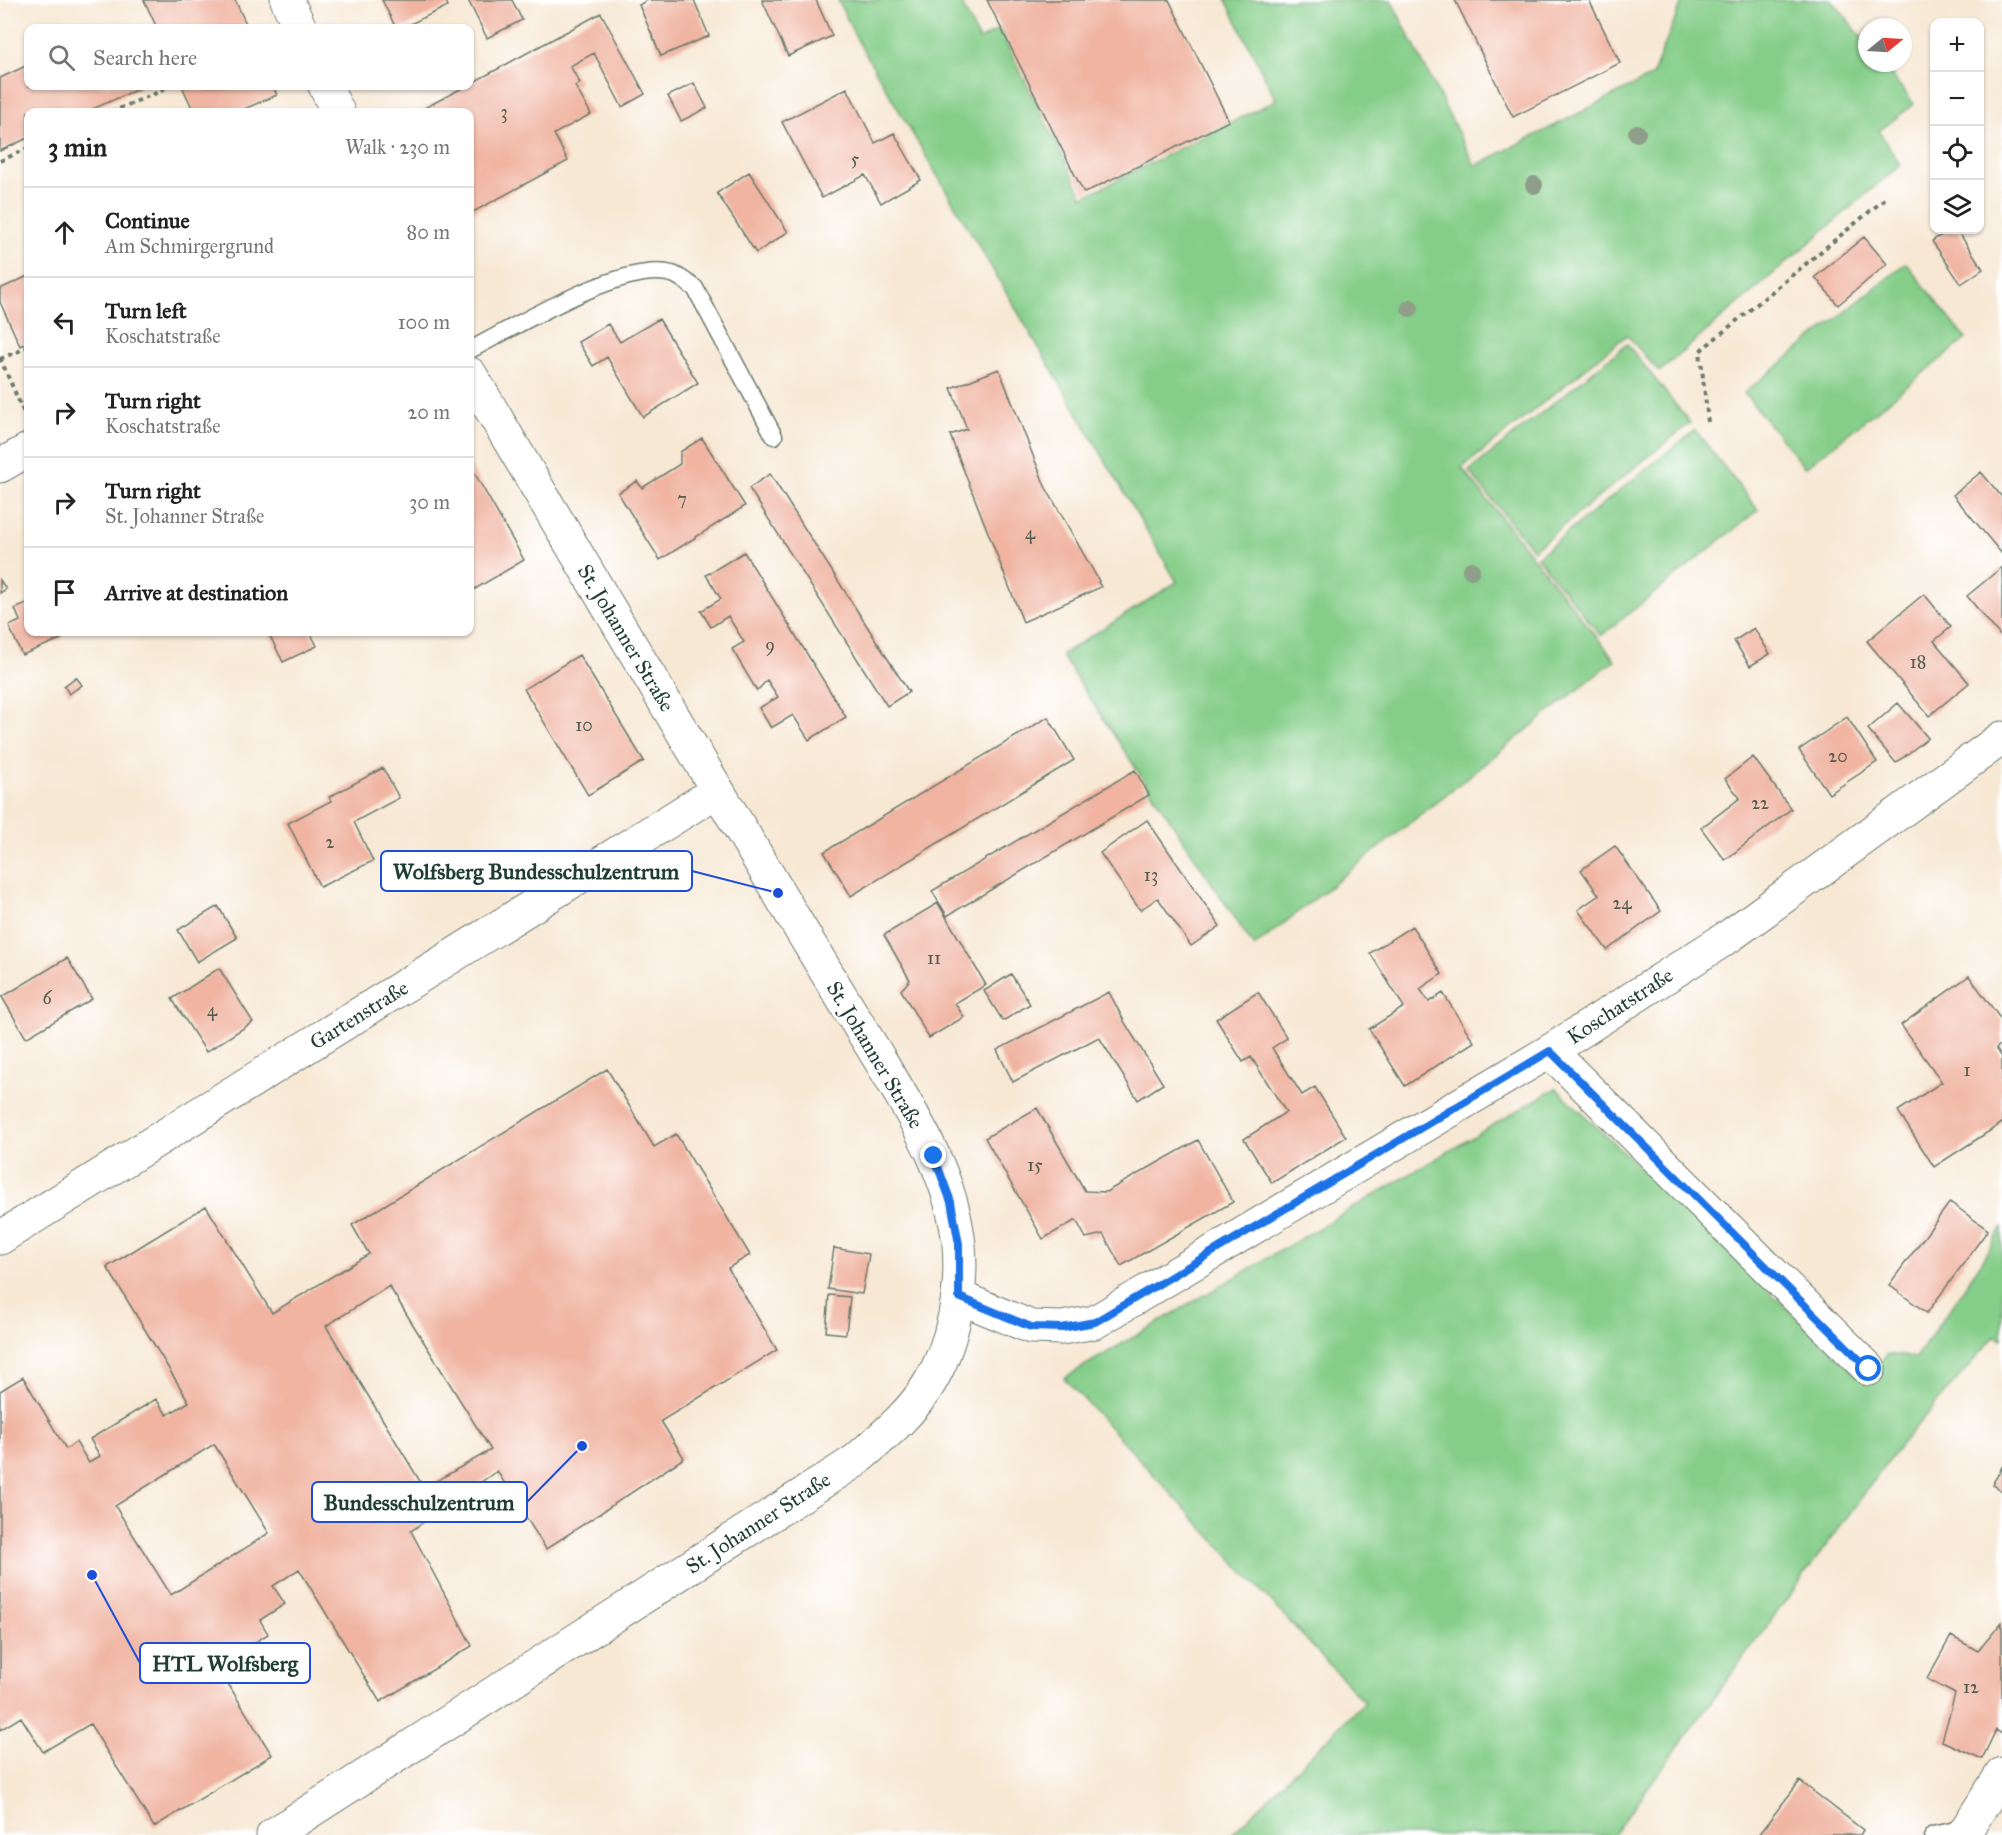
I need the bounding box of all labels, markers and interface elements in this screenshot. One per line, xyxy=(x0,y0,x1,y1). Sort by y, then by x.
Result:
north arrow xyxy=(1858,18,1912,72)
map controls xyxy=(1930,18,1984,234)
button: + xyxy=(1930,18,1984,72)
search box xyxy=(24,24,474,90)
icon: search xyxy=(45,41,78,74)
text: Search here xyxy=(93,44,197,71)
button: − xyxy=(1930,72,1984,126)
house number: 3 xyxy=(500,101,508,123)
button: locate xyxy=(1930,126,1984,180)
text: 3 min xyxy=(48,131,107,163)
text: Walk · 230 m xyxy=(345,135,450,159)
house number: 5 xyxy=(851,148,860,170)
button: layers xyxy=(1930,180,1984,234)
text: Continue xyxy=(105,207,190,234)
icon: ahead xyxy=(48,216,81,249)
text: 80 m xyxy=(407,220,450,244)
text: Am Schmirgergrund xyxy=(105,234,274,258)
text: Turn left xyxy=(105,297,187,324)
icon: left xyxy=(48,306,81,339)
text: 100 m xyxy=(398,310,450,334)
text: Koschatstraße xyxy=(105,324,221,348)
text: Turn right xyxy=(105,387,201,414)
icon: right xyxy=(48,396,81,429)
text: 20 m xyxy=(407,400,450,424)
text: Koschatstraße xyxy=(105,414,221,438)
text: Turn right xyxy=(105,477,201,504)
icon: right xyxy=(48,486,81,519)
house number: 7 xyxy=(677,488,687,510)
text: 30 m xyxy=(409,490,450,514)
text: St. Johanner Straße xyxy=(105,504,264,528)
house number: 4 xyxy=(1025,522,1036,544)
street label: St. Johanner Straße xyxy=(572,560,680,717)
icon: arrive xyxy=(48,576,81,609)
text: Arrive at destination xyxy=(105,579,288,606)
house number: 9 xyxy=(765,634,775,656)
house number: 18 xyxy=(1910,651,1926,673)
house number: 10 xyxy=(575,714,593,736)
house number: 20 xyxy=(1828,745,1848,767)
house number: 22 xyxy=(1751,792,1769,814)
house number: 2 xyxy=(326,831,335,853)
callout: Wolfsberg Bundesschulzentrum xyxy=(381,851,692,891)
text: Wolfsberg Bundesschulzentrum xyxy=(393,858,680,885)
house number: 13 xyxy=(1144,864,1158,886)
house number: 24 xyxy=(1613,892,1632,914)
house number: 11 xyxy=(927,947,941,969)
street label: Koschatstraße xyxy=(1562,962,1678,1050)
street label: Gartenstraße xyxy=(305,974,413,1055)
street label: St. Johanner Straße xyxy=(821,977,929,1134)
house number: 6 xyxy=(42,987,52,1009)
house number: 4 xyxy=(207,999,218,1021)
house number: 1 xyxy=(1963,1059,1971,1081)
route end xyxy=(920,1142,946,1168)
house number: 15 xyxy=(1027,1154,1043,1176)
route start xyxy=(1855,1355,1881,1381)
street label: St. Johanner Straße xyxy=(681,1466,835,1579)
callout: Bundesschulzentrum xyxy=(312,1482,527,1522)
text: Bundesschulzentrum xyxy=(324,1489,515,1516)
callout: HTL Wolfsberg xyxy=(140,1643,310,1683)
text: HTL Wolfsberg xyxy=(152,1650,299,1677)
house number: 12 xyxy=(1963,1676,1979,1698)

